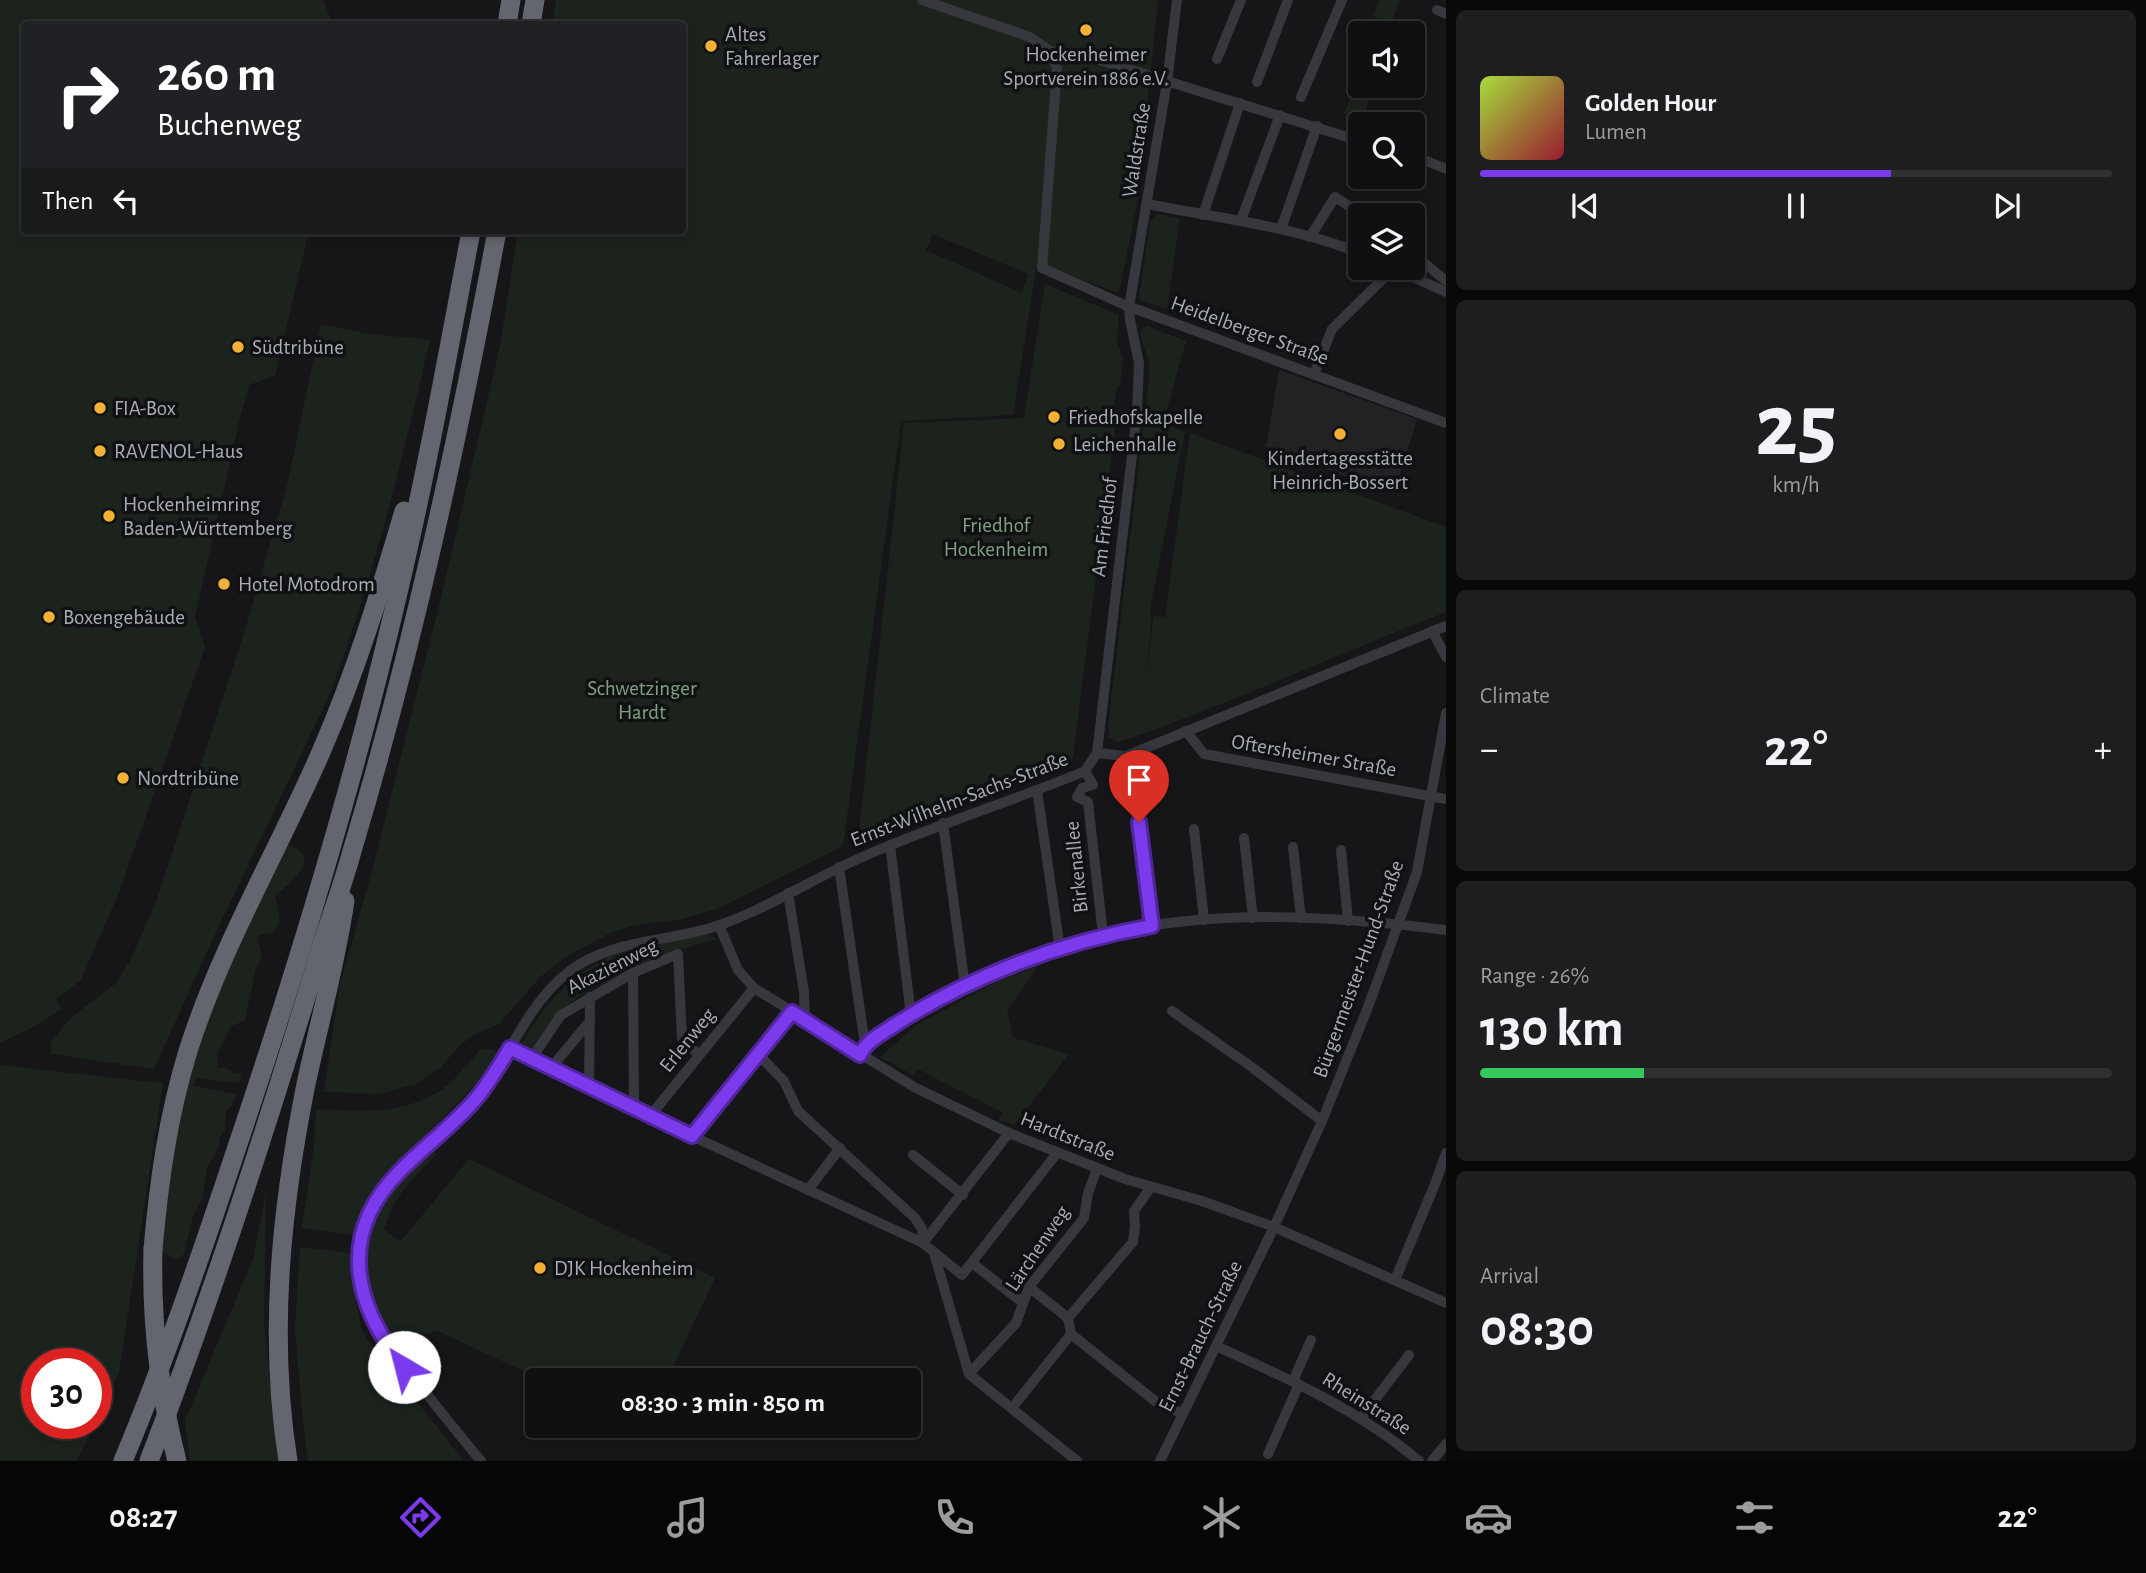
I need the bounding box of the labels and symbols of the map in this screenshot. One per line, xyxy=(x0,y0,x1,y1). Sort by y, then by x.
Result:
marker: Hockenheimer Sportverein 1886 e.V. xyxy=(1078,22,1094,38)
place label: Altes Fahrerlager xyxy=(725,24,819,69)
marker: Altes Fahrerlager xyxy=(703,38,719,54)
place label: Hockenheimer Sportverein 1886 e.V. xyxy=(1003,44,1169,89)
street label: Waldstraße xyxy=(1119,101,1154,199)
street label: Heidelberger Straße xyxy=(1168,292,1331,369)
place label: Südtribüne xyxy=(252,337,344,358)
marker: Südtribüne xyxy=(230,339,246,355)
place label: FIA-Box xyxy=(114,398,176,419)
marker: FIA-Box xyxy=(92,400,108,416)
place label: Friedhofskapelle xyxy=(1068,407,1203,428)
marker: Friedhofskapelle xyxy=(1046,409,1062,425)
marker: Kindertagesstätte Heinrich-Bossert xyxy=(1332,426,1348,442)
place label: Leichenhalle xyxy=(1073,434,1176,455)
marker: Leichenhalle xyxy=(1051,436,1067,452)
place label: RAVENOL-Haus xyxy=(114,441,243,462)
marker: RAVENOL-Haus xyxy=(92,443,108,459)
place label: Kindertagesstätte Heinrich-Bossert xyxy=(1267,448,1413,493)
street label: Am Friedhof xyxy=(1088,474,1121,578)
place label: Hockenheimring Baden-Württemberg xyxy=(123,494,293,539)
marker: Hockenheimring Baden-Württemberg xyxy=(101,508,117,524)
park label: Friedhof Hockenheim xyxy=(944,515,1048,560)
place label: Hotel Motodrom xyxy=(238,574,375,595)
marker: Hotel Motodrom xyxy=(216,576,232,592)
place label: Boxengebäude xyxy=(63,607,185,628)
marker: Boxengebäude xyxy=(41,609,57,625)
park label: Schwetzinger Hardt xyxy=(587,678,697,723)
street label: Oftersheimer Straße xyxy=(1230,731,1398,780)
street label: Ernst-Wilhelm-Sachs-Straße xyxy=(848,748,1071,851)
pin xyxy=(1109,750,1169,822)
place label: Nordtribüne xyxy=(137,768,239,789)
marker: Nordtribüne xyxy=(115,770,131,786)
street label: Birkenallee xyxy=(1061,820,1092,914)
street label: Bürgermeister-Hund-Straße xyxy=(1309,858,1408,1081)
street label: Akazienweg xyxy=(564,934,662,998)
street label: Erlenweg xyxy=(655,1004,720,1076)
street label: Hardtstraße xyxy=(1018,1108,1118,1165)
street label: Lärchenweg xyxy=(1001,1201,1074,1295)
street label: Ernst-Brauch-Straße xyxy=(1155,1257,1246,1415)
place label: DJK Hockenheim xyxy=(554,1258,694,1279)
marker: DJK Hockenheim xyxy=(532,1260,548,1276)
position arrow xyxy=(367,1330,441,1404)
speed limit sign: 30 xyxy=(21,1348,112,1439)
street label: Rheinstraße xyxy=(1319,1368,1415,1439)

